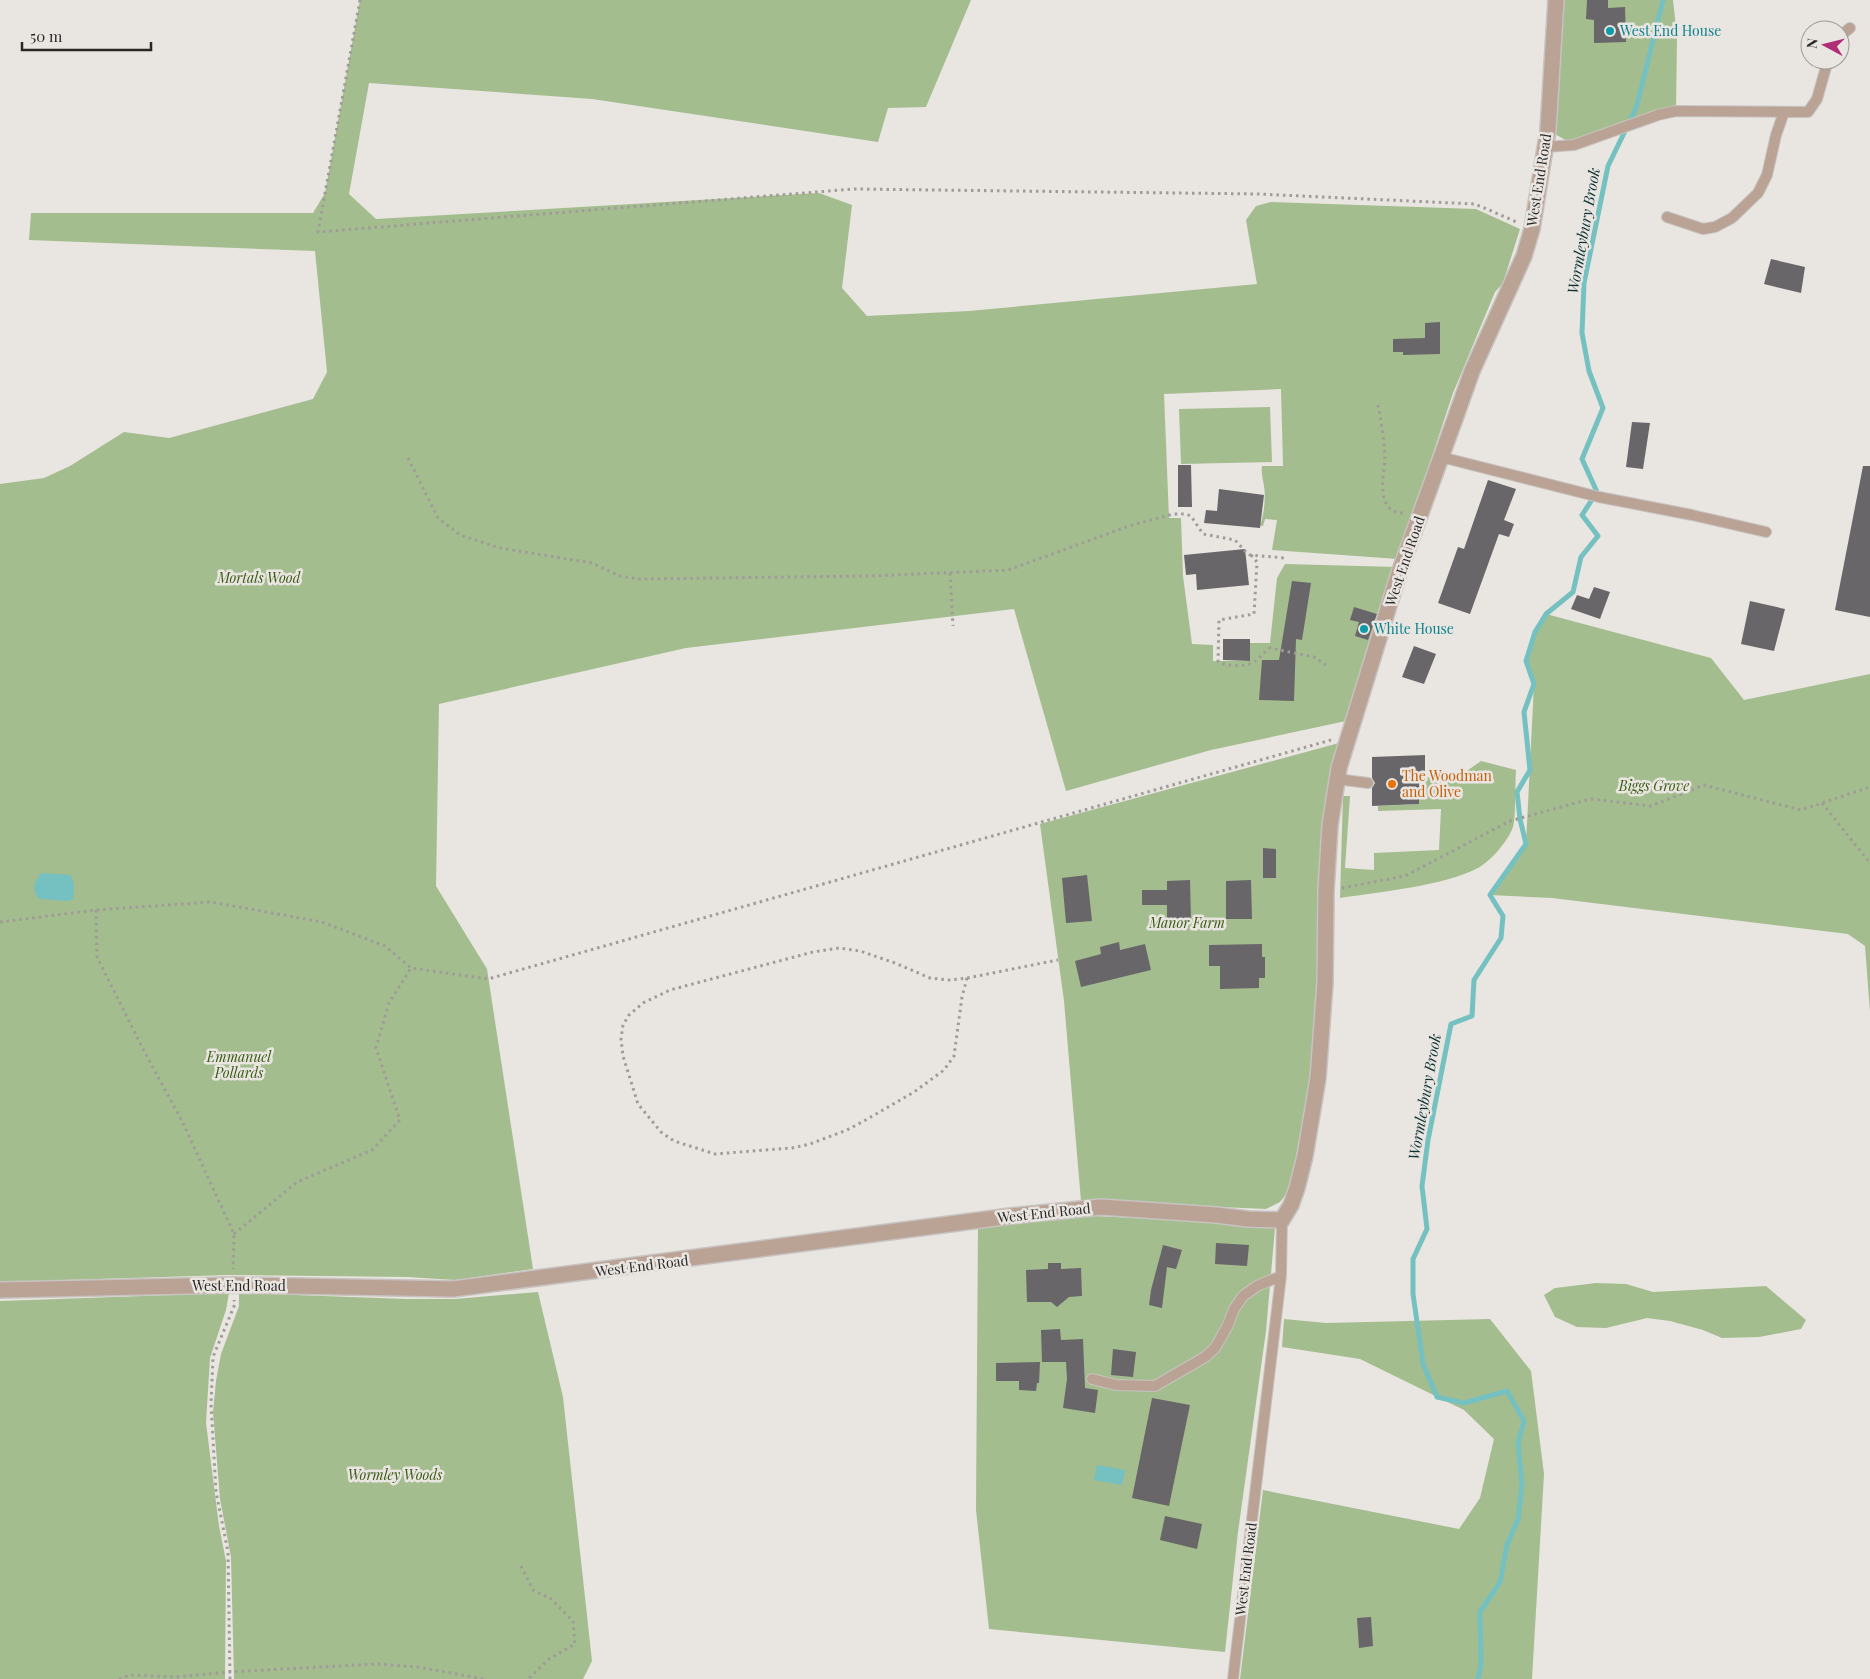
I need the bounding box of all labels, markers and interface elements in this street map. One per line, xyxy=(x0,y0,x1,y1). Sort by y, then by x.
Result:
scale bar xyxy=(22,20,151,52)
north arrow xyxy=(1800,20,1850,70)
place label: West End House xyxy=(1619,21,1721,40)
marker: West End House xyxy=(1604,25,1616,37)
text: 50 m xyxy=(30,26,63,46)
text: N xyxy=(1802,37,1822,50)
street label: West End Road xyxy=(1522,132,1555,229)
water label: Wormleybury Brook xyxy=(1562,166,1604,296)
street label: West End Road xyxy=(1380,513,1429,609)
park label: Mortals Wood xyxy=(217,568,301,587)
place label: White House xyxy=(1373,619,1454,638)
marker: White House xyxy=(1358,623,1370,635)
place label: The Woodman and Olive xyxy=(1402,766,1493,801)
park label: Biggs Grove xyxy=(1618,776,1689,795)
marker: The Woodman and Olive xyxy=(1386,778,1398,790)
park label: Manor Farm xyxy=(1148,913,1225,932)
water label: Wormleybury Brook xyxy=(1403,1032,1445,1162)
park label: Emmanuel Pollards xyxy=(206,1047,272,1082)
street label: West End Road xyxy=(995,1198,1091,1227)
street label: West End Road xyxy=(593,1250,690,1281)
street label: West End Road xyxy=(191,1276,286,1295)
park label: Wormley Woods xyxy=(348,1465,443,1484)
street label: West End Road xyxy=(1230,1521,1261,1618)

